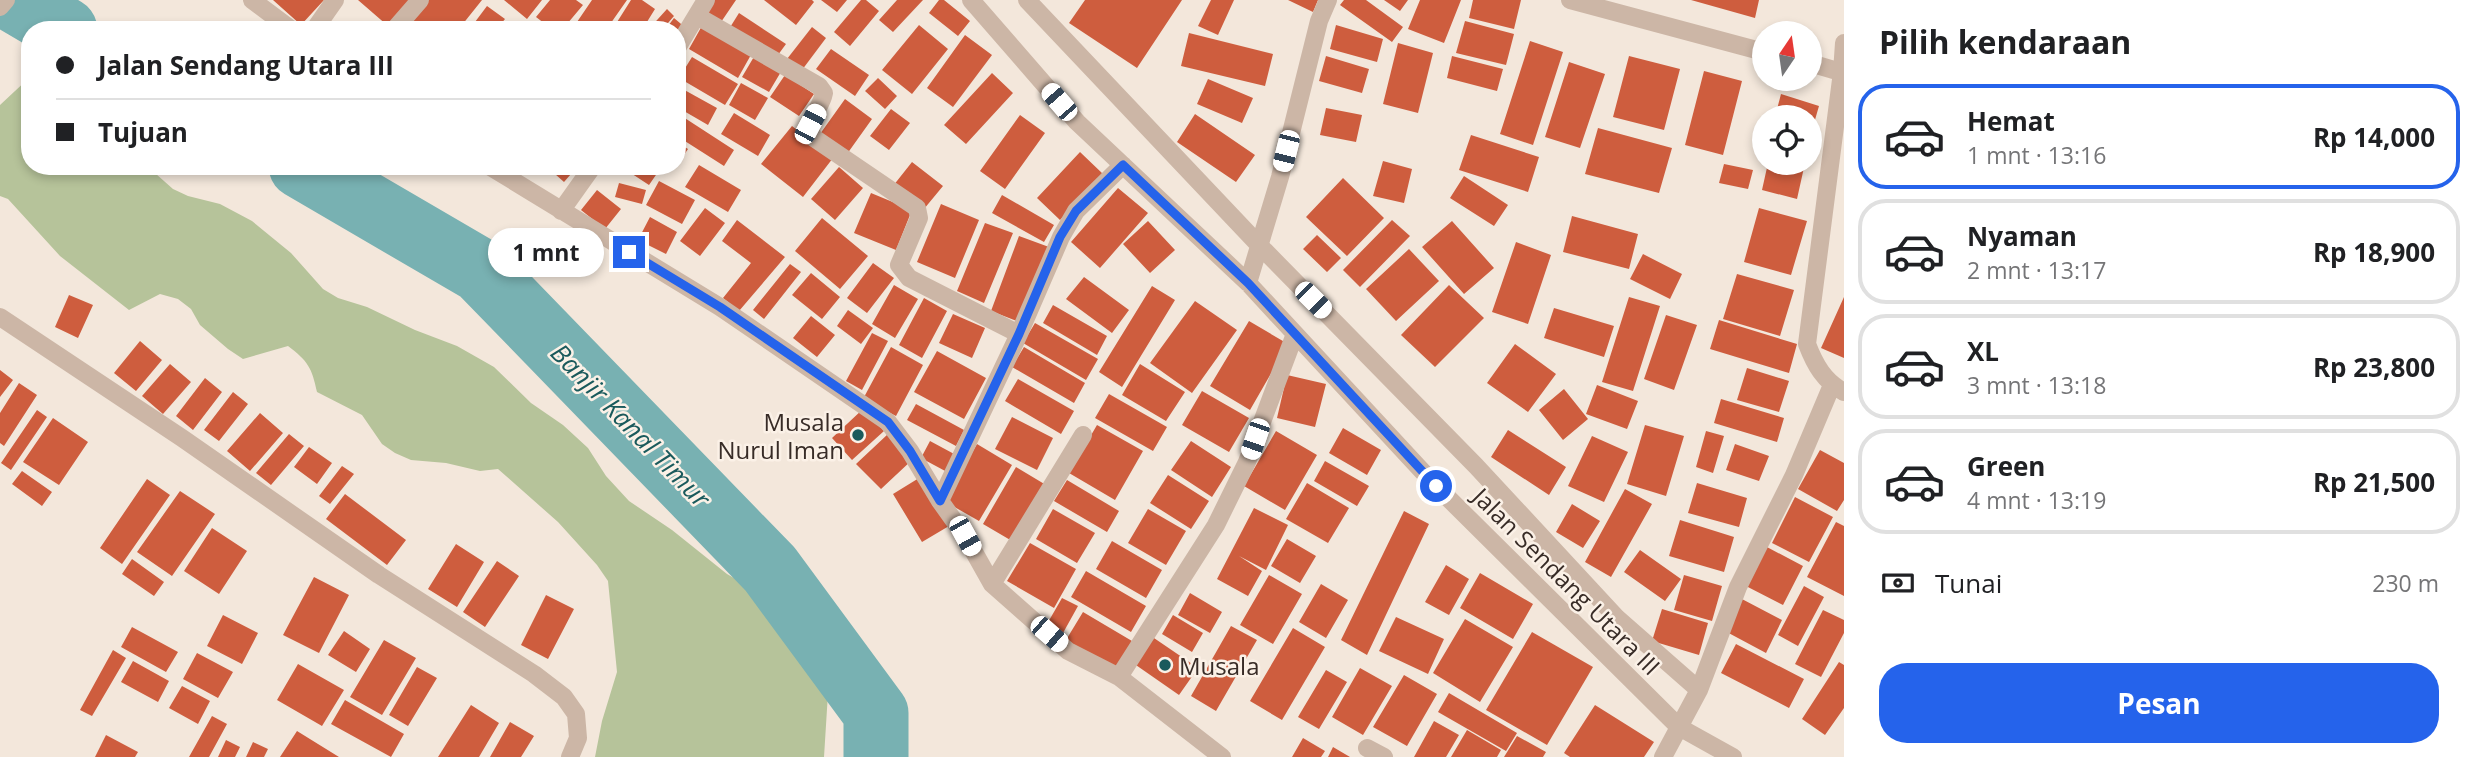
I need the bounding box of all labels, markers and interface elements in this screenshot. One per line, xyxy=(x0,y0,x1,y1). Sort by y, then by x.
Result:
text: Pilih kendaraan xyxy=(1879,20,2131,63)
north arrow xyxy=(1752,21,1822,91)
map controls xyxy=(1752,21,1822,175)
text: Jalan Sendang Utara III xyxy=(98,47,394,83)
car xyxy=(1038,79,1081,125)
car xyxy=(791,101,830,147)
text: Hemat xyxy=(1967,103,2055,139)
button: locate xyxy=(1752,105,1822,175)
icon: car xyxy=(1883,105,1946,168)
text: Tujuan xyxy=(98,114,188,150)
text: Rp 14,000 xyxy=(2313,119,2435,155)
car xyxy=(1271,128,1302,174)
text: 1 mnt · 13:16 xyxy=(1967,139,2106,171)
text: Nyaman xyxy=(1967,218,2077,254)
icon: car xyxy=(1883,220,1946,283)
callout: 1 mnt xyxy=(489,228,604,276)
text: Rp 18,900 xyxy=(2313,234,2435,270)
text: 1 mnt xyxy=(513,236,579,268)
route end xyxy=(613,236,645,268)
text: 2 mnt · 13:17 xyxy=(1967,254,2106,286)
car xyxy=(1291,278,1336,322)
text: XL xyxy=(1967,333,1999,369)
water label: Banjir Kanal Timur xyxy=(543,335,720,516)
icon: car xyxy=(1883,335,1946,398)
text: Rp 23,800 xyxy=(2313,349,2435,385)
text: 3 mnt · 13:18 xyxy=(1967,369,2106,401)
place label: Musala Nurul Iman xyxy=(717,405,844,466)
car xyxy=(1239,416,1272,462)
marker: Musala Nurul Iman xyxy=(850,427,866,443)
text: Green xyxy=(1967,448,2045,484)
icon: car xyxy=(1883,450,1946,513)
text: Rp 21,500 xyxy=(2313,464,2435,500)
route start xyxy=(1420,470,1452,502)
street label: Jalan Sendang Utara III xyxy=(1465,479,1668,682)
text: 4 mnt · 13:19 xyxy=(1967,484,2106,516)
car xyxy=(946,513,985,559)
icon: cash xyxy=(1879,564,1917,602)
text: Tunai xyxy=(1935,565,2002,601)
text: 230 m xyxy=(2372,567,2439,599)
car xyxy=(1027,612,1072,656)
place label: Musala xyxy=(1179,649,1259,682)
marker: Musala xyxy=(1157,657,1173,673)
button: Pesan xyxy=(1879,663,2439,743)

